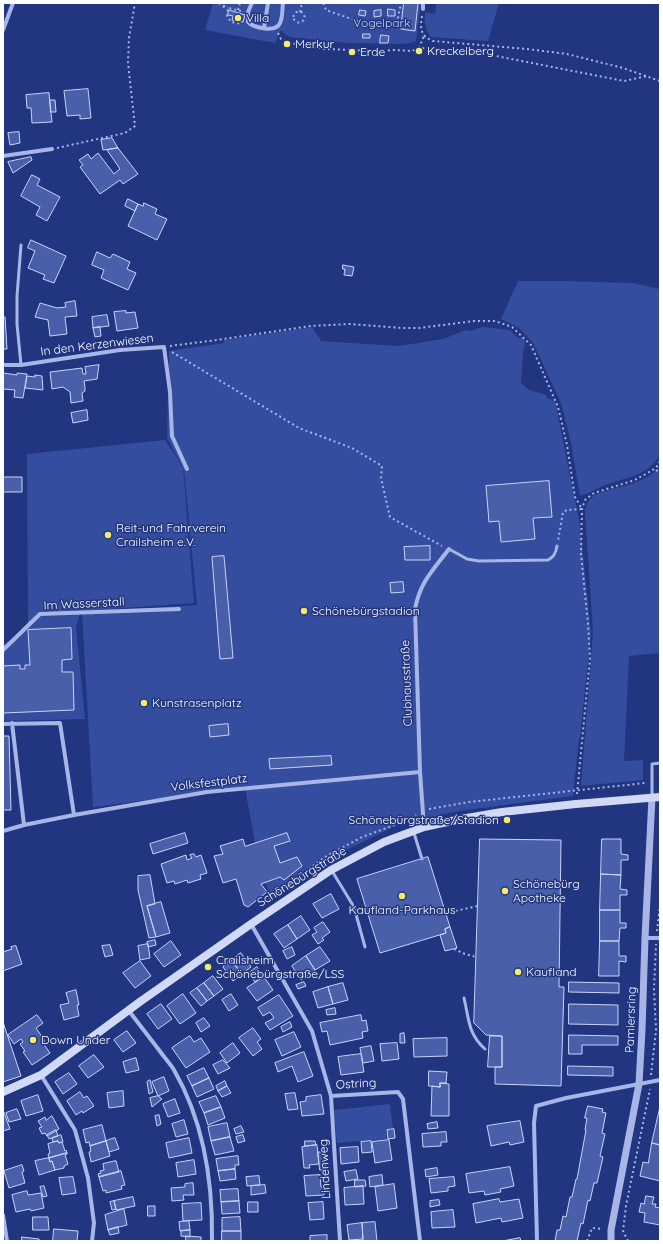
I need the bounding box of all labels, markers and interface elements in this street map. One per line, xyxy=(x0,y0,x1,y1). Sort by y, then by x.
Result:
place label: Villa xyxy=(246,11,269,25)
marker: Villa xyxy=(233,13,243,23)
park label: Vogelpark xyxy=(353,16,411,30)
place label: Merkur xyxy=(295,37,334,51)
marker: Merkur xyxy=(282,39,292,49)
place label: Kreckelberg xyxy=(427,44,494,58)
place label: Erde xyxy=(360,45,385,59)
marker: Kreckelberg xyxy=(414,46,424,56)
marker: Erde xyxy=(347,47,357,57)
street label: In den Kerzenwiesen xyxy=(40,331,154,359)
place label: Reit-und Fahrverein Crailsheim e.V. xyxy=(116,521,226,549)
marker: Reit-und Fahrverein Crailsheim e.V. xyxy=(103,530,113,540)
street label: Im Wasserstall xyxy=(43,595,125,613)
place label: Schönebürgstadion xyxy=(312,604,420,618)
marker: Schönebürgstadion xyxy=(299,606,309,616)
street label: Clubhausstraße xyxy=(398,639,416,727)
place label: Kunstrasenplatz xyxy=(152,696,242,710)
marker: Kunstrasenplatz xyxy=(139,698,149,708)
street label: Volksfestplatz xyxy=(170,771,248,795)
place label: Schönebürgstraße/Stadion xyxy=(348,813,499,827)
marker: Schönebürgstraße/Stadion xyxy=(502,815,512,825)
street label: Schönebürgstraße xyxy=(255,844,349,910)
place label: Schönebürg Apotheke xyxy=(513,877,580,905)
marker: Schönebürg Apotheke xyxy=(500,886,510,896)
marker: Kaufland-Parkhaus xyxy=(397,891,407,901)
place label: Kaufland-Parkhaus xyxy=(348,903,456,917)
place label: Crailsheim Schönebürgstraße/LSS xyxy=(216,953,344,981)
marker: Crailsheim Schönebürgstraße/LSS xyxy=(203,962,213,972)
place label: Kaufland xyxy=(526,965,577,979)
marker: Kaufland xyxy=(513,967,523,977)
street label: Pamiersring xyxy=(623,987,639,1053)
place label: Down Under xyxy=(41,1033,110,1047)
marker: Down Under xyxy=(28,1035,38,1045)
street label: Ostring xyxy=(335,1076,377,1092)
street label: Lindenweg xyxy=(316,1139,334,1199)

